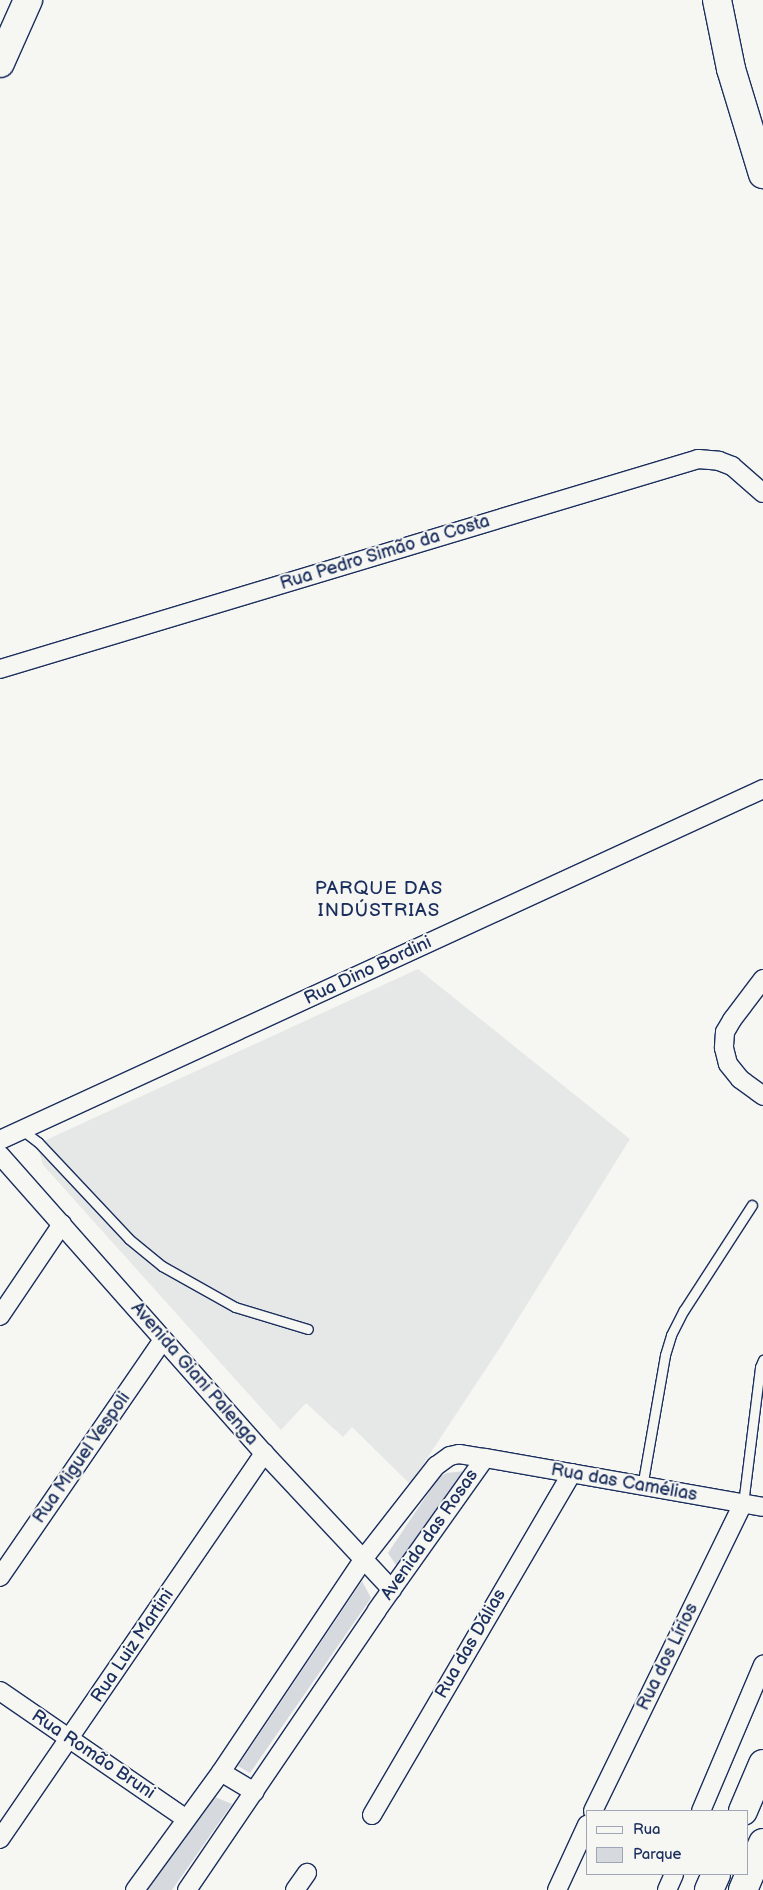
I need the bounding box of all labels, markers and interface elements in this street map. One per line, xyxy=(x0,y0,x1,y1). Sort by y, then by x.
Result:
street label: Rua Pedro Simão da Costa xyxy=(277,511,493,595)
district label: PARQUE DAS INDÚSTRIAS xyxy=(313,878,445,922)
street label: Rua Dino Bordini xyxy=(301,932,435,1010)
street label: Avenida Giani Palenga xyxy=(126,1298,262,1450)
street label: Rua Miguel Vespoli xyxy=(28,1388,136,1528)
street label: Rua das Camélias xyxy=(549,1459,699,1507)
street label: Avenida das Rosas xyxy=(377,1465,483,1605)
street label: Rua Luiz Martini xyxy=(87,1585,179,1707)
street label: Rua das Dálias xyxy=(431,1586,511,1702)
street label: Rua dos Lírios xyxy=(633,1600,703,1714)
street label: Rua Romão Bruni xyxy=(27,1706,159,1804)
legend xyxy=(586,1810,748,1875)
text: Rua xyxy=(633,1820,661,1839)
text: Parque xyxy=(633,1845,681,1864)

